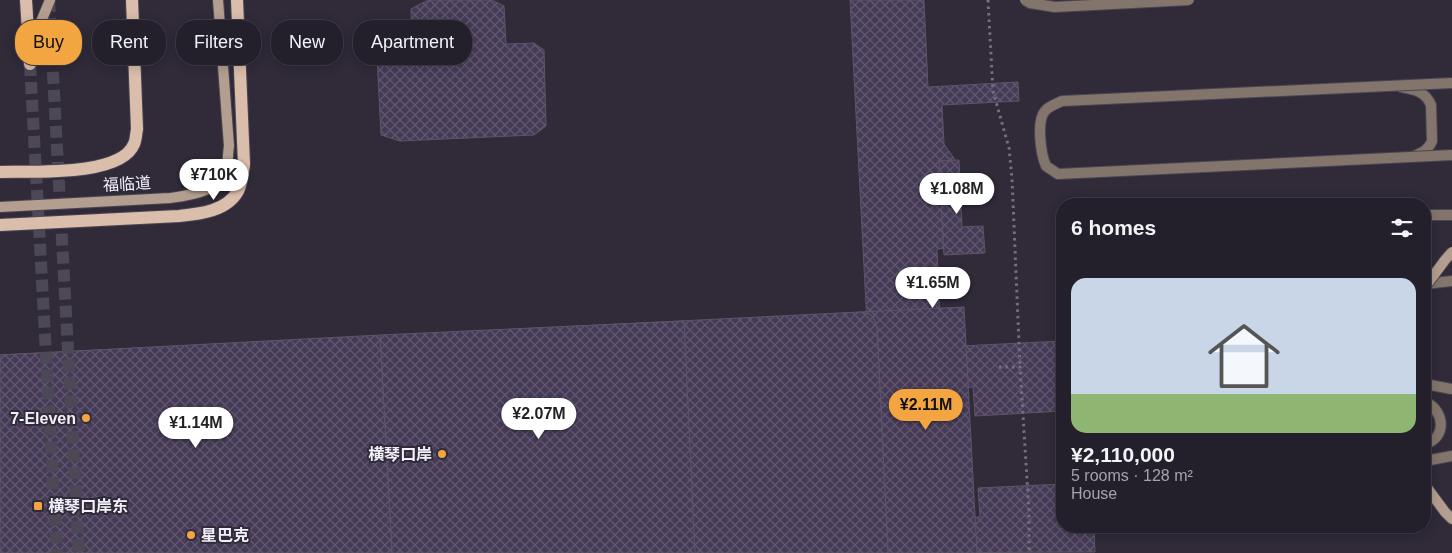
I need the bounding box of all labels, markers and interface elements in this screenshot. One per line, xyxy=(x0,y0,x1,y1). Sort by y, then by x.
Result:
chip: Buy xyxy=(15,20,82,65)
chip: Rent xyxy=(92,20,166,65)
chip: Filters xyxy=(176,20,261,65)
chip: New xyxy=(271,20,343,65)
chip: Apartment xyxy=(353,20,472,65)
pin: ¥710K xyxy=(179,158,249,201)
text: ¥710K xyxy=(190,166,238,183)
pin: ¥1.08M xyxy=(916,172,998,215)
street label: 福临道 xyxy=(103,174,151,194)
text: ¥1.08M xyxy=(930,180,984,197)
icon: filters xyxy=(1388,214,1416,242)
text: 6 homes xyxy=(1071,216,1156,239)
pin: ¥1.65M xyxy=(892,266,974,309)
text: ¥1.65M xyxy=(906,274,960,291)
icon: home xyxy=(1199,311,1289,401)
pin: ¥2.11M xyxy=(885,388,967,431)
text: ¥2.11M xyxy=(900,396,952,413)
pin: ¥2.07M xyxy=(498,398,580,440)
text: ¥2.07M xyxy=(512,405,566,422)
pin: ¥1.14M xyxy=(155,406,237,449)
place label: 7-Eleven xyxy=(10,410,76,427)
marker: 7-Eleven xyxy=(80,412,92,424)
text: ¥1.14M xyxy=(169,414,223,431)
text: ¥2,110,000 xyxy=(1071,443,1175,466)
place label: 横琴口岸 xyxy=(368,445,432,463)
marker: 横琴口岸 xyxy=(436,448,448,460)
text: 5 rooms · 128 m² xyxy=(1071,467,1193,484)
text: House xyxy=(1071,485,1117,502)
place label: 横琴口岸东 xyxy=(48,497,128,515)
marker: 横琴口岸东 xyxy=(32,500,44,512)
place label: 星巴克 xyxy=(201,527,249,544)
marker: 星巴克 xyxy=(185,529,197,541)

